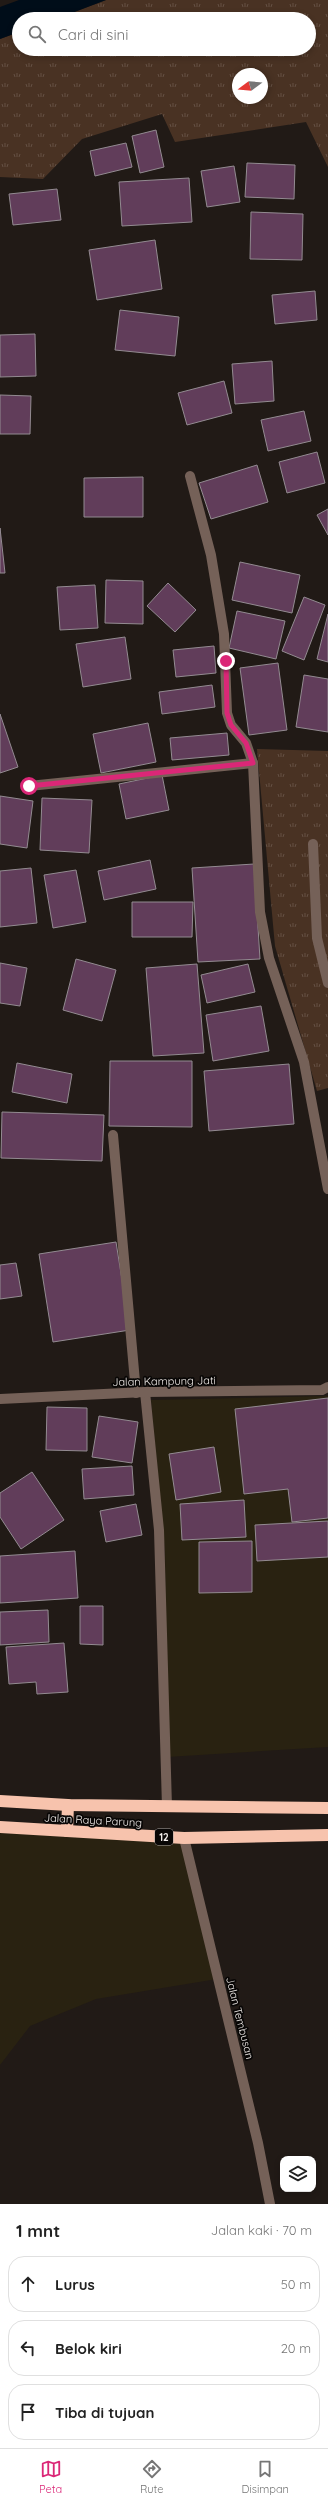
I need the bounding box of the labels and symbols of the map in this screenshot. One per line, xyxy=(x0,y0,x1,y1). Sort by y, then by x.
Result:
north arrow xyxy=(232,68,268,104)
route end xyxy=(217,652,235,670)
route start xyxy=(20,777,38,795)
street label: Jalan Kampung Jati xyxy=(112,1373,216,1389)
street label: Jalan Raya Parung xyxy=(43,1810,143,1830)
road number: 12 xyxy=(155,1829,173,1845)
street label: Jalan Tembusan xyxy=(223,1975,257,2061)

